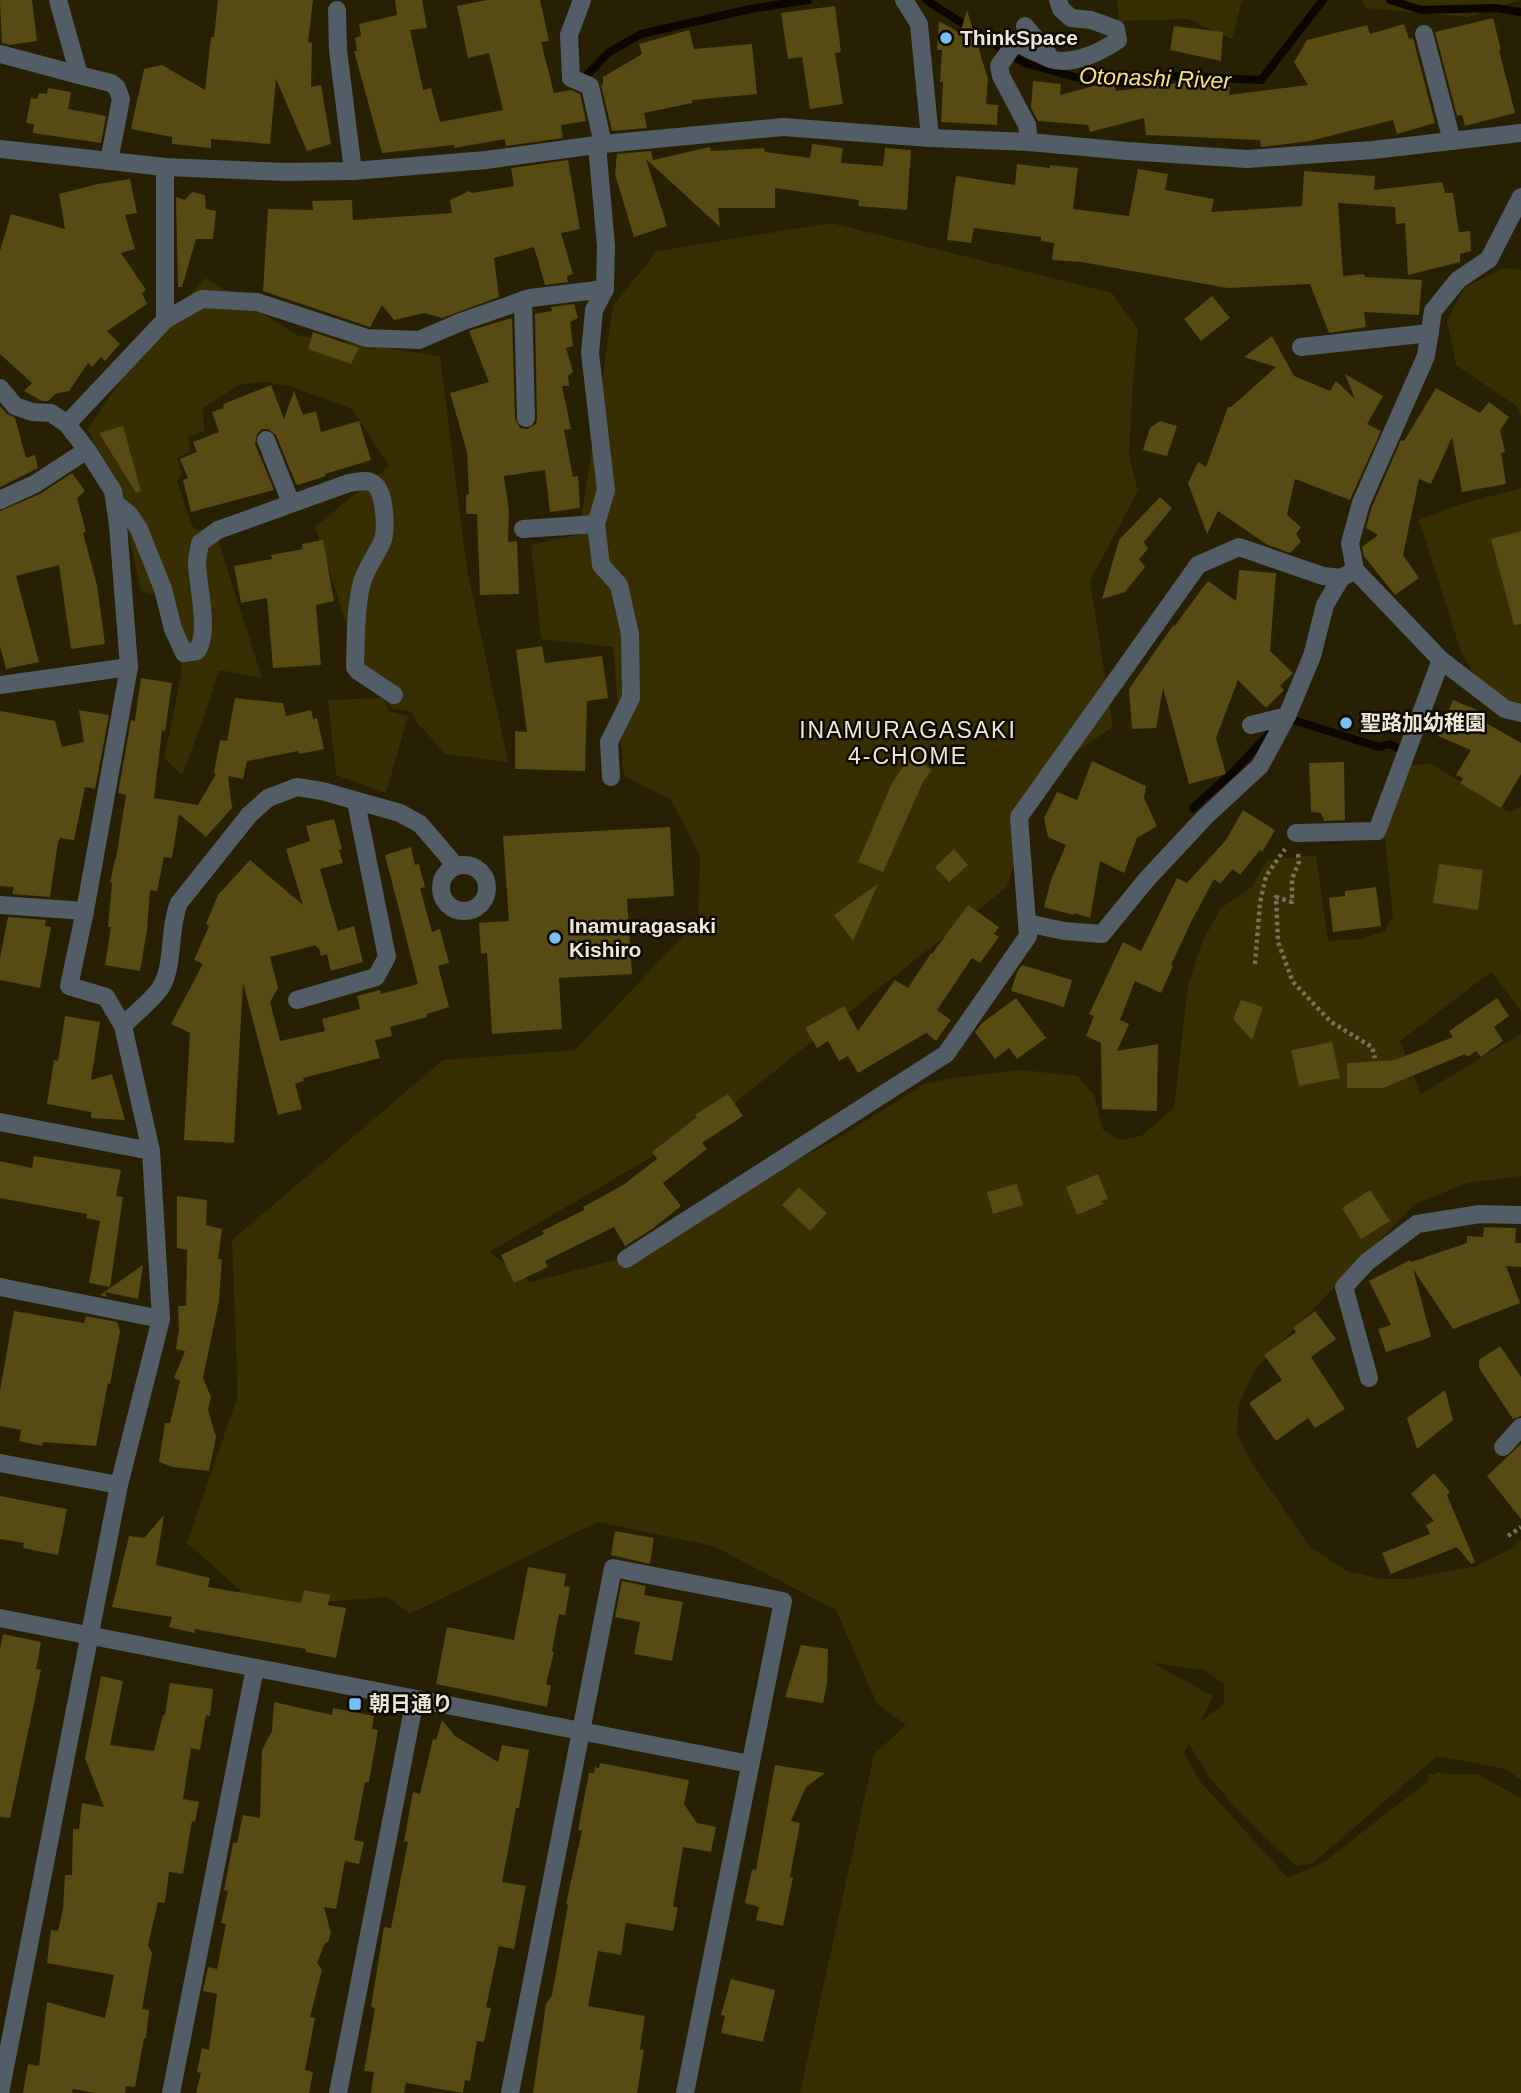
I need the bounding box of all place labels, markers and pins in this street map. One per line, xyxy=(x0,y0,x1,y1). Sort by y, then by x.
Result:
place label: ThinkSpace xyxy=(960,26,1078,49)
marker: ThinkSpace xyxy=(938,30,954,46)
place label: 聖路加幼稚園 xyxy=(1360,711,1486,734)
marker: 聖路加幼稚園 xyxy=(1338,715,1354,731)
place label: Inamuragasaki Kishiro xyxy=(569,914,716,961)
marker: Inamuragasaki Kishiro xyxy=(547,930,563,946)
place label: 朝日通り xyxy=(369,1692,453,1715)
marker: 朝日通り xyxy=(347,1696,363,1712)

